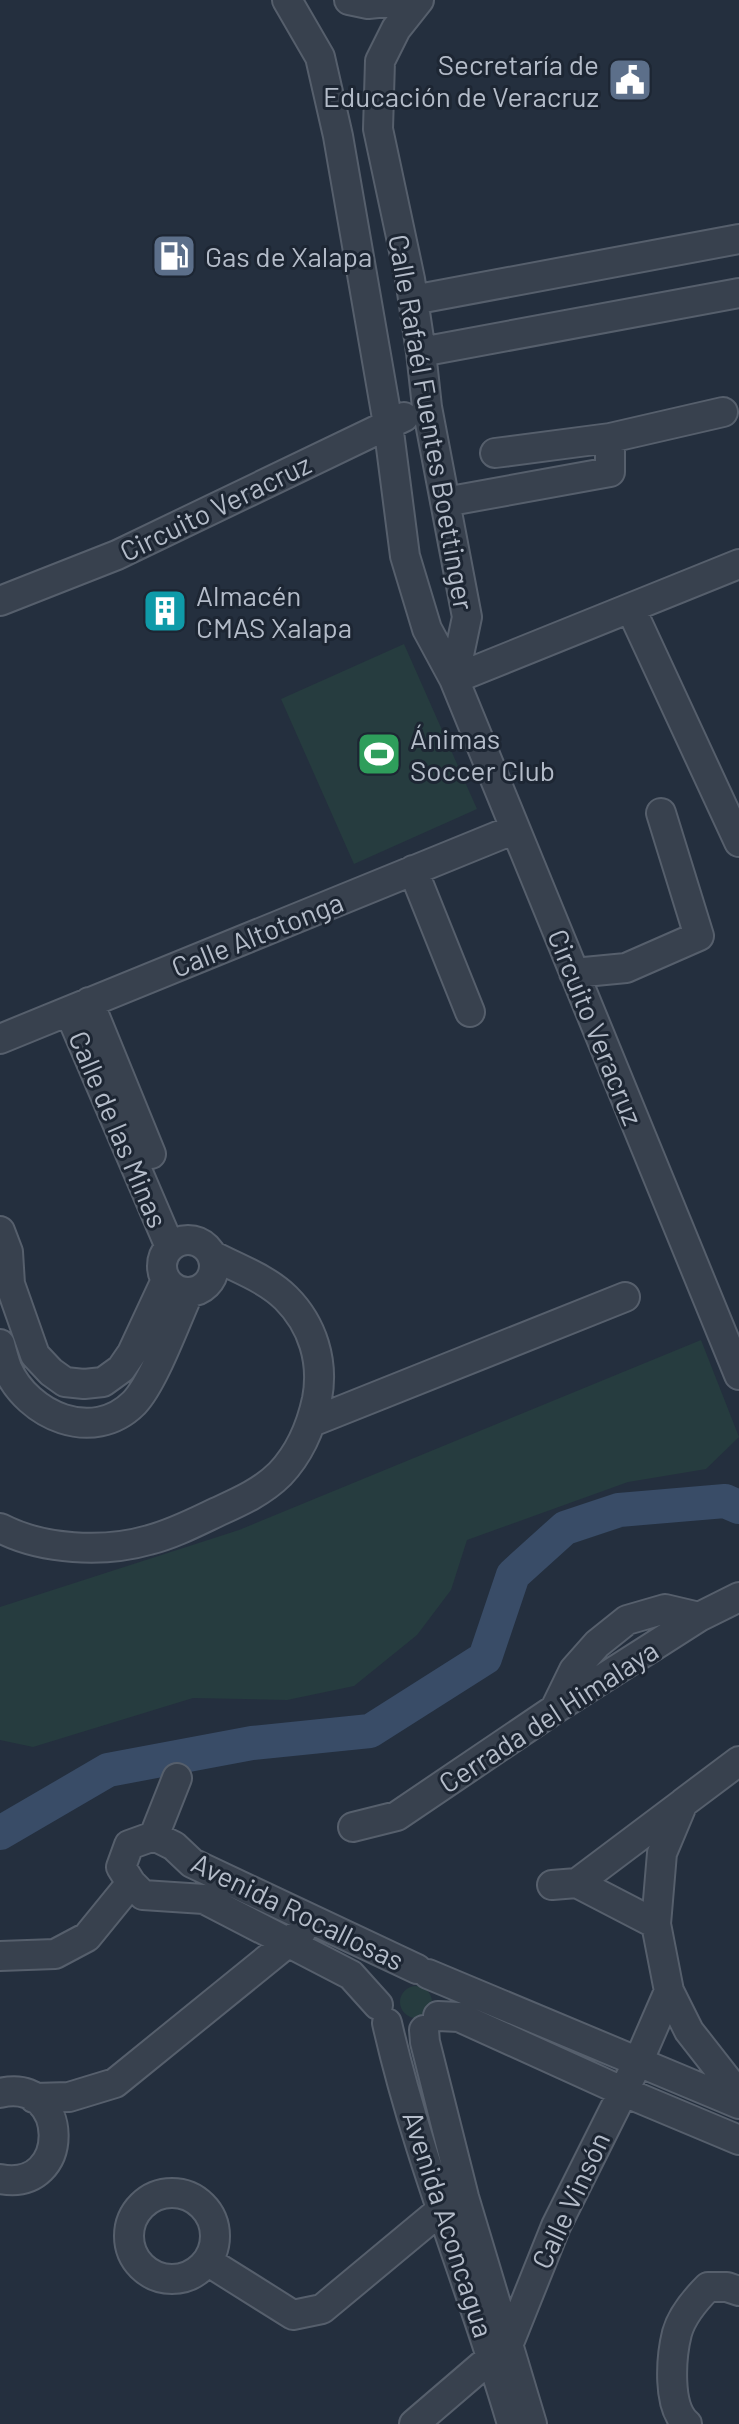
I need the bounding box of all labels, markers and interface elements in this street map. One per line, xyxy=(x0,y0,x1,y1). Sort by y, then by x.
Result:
place label: Secretaría de Educación de Veracruz xyxy=(323,47,599,113)
public building icon: Secretaría de Educación de Veracruz xyxy=(606,56,654,104)
fuel station icon: Gas de Xalapa xyxy=(150,232,198,280)
street label: Calle Rafaél Fuentes Boettinger xyxy=(382,232,482,612)
place label: Gas de Xalapa xyxy=(205,239,372,273)
street label: Circuito Veracruz xyxy=(114,446,316,568)
place label: Almacén CMAS Xalapa xyxy=(196,578,352,644)
building icon: Almacén CMAS Xalapa xyxy=(141,587,189,635)
place label: Ánimas Soccer Club xyxy=(410,721,555,787)
sports icon: Ánimas Soccer Club xyxy=(355,730,403,778)
street label: Calle Altotonga xyxy=(166,884,348,984)
street label: Circuito Veracruz xyxy=(541,924,651,1130)
street label: Calle de las Minas xyxy=(62,1026,176,1232)
street label: Cerrada del Himalaya xyxy=(432,1632,664,1800)
street label: Avenida Rocallosas xyxy=(186,1845,410,1977)
street label: Avenida Aconcagua xyxy=(396,2107,502,2341)
street label: Calle Vinsón xyxy=(524,2126,616,2274)

